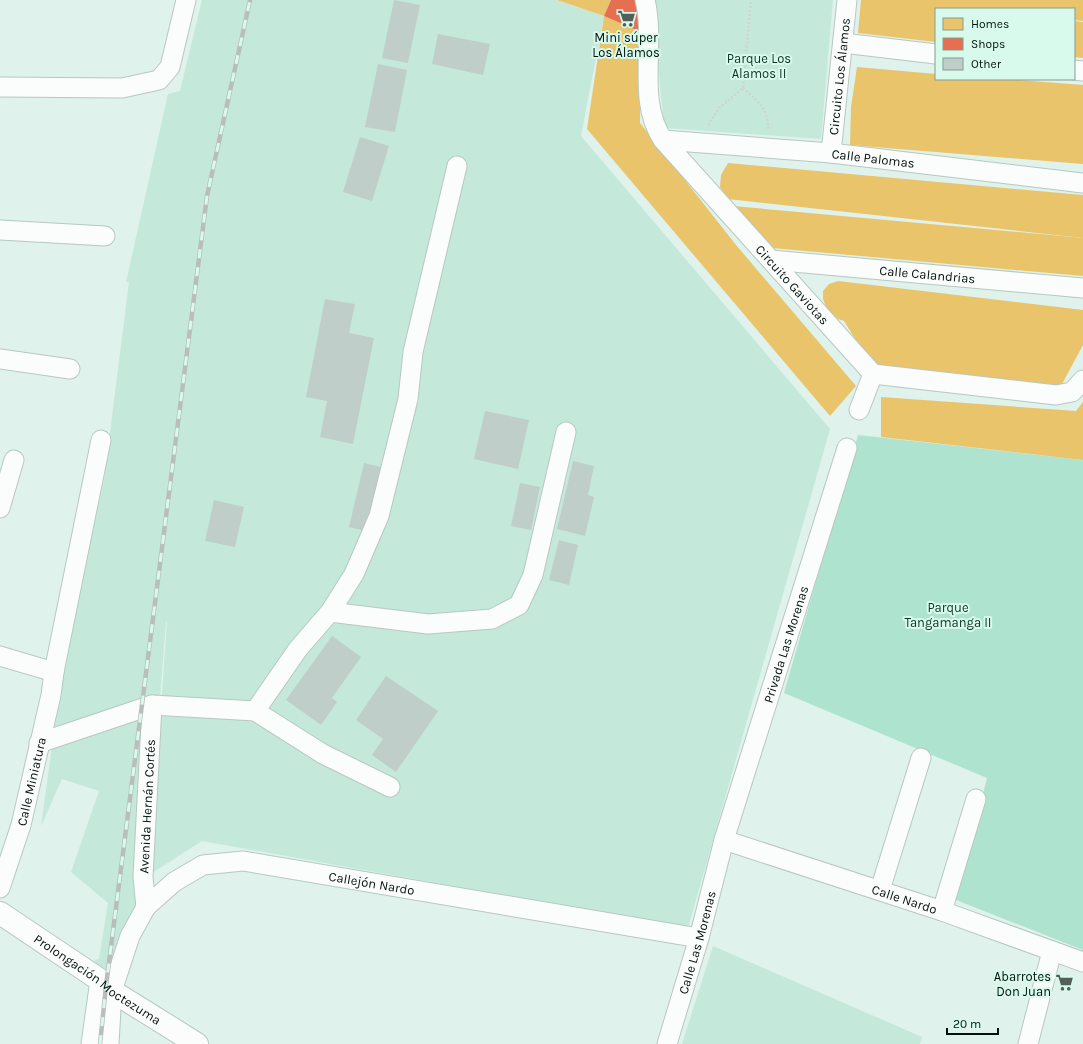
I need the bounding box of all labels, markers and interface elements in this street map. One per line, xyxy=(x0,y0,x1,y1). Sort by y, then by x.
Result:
supermarket icon: Mini súper Los Álamos xyxy=(616,8,636,28)
legend xyxy=(935,8,1075,80)
street label: Circuito Los Álamos xyxy=(825,17,853,136)
text: Homes xyxy=(971,17,1009,31)
place label: Mini súper Los Álamos xyxy=(592,30,660,60)
text: Shops xyxy=(971,37,1005,51)
park label: Parque Los Alamos II xyxy=(727,51,791,81)
text: Other xyxy=(971,57,1002,71)
street label: Calle Palomas xyxy=(831,146,916,170)
street label: Circuito Gaviotas xyxy=(753,241,832,328)
street label: Calle Calandrias xyxy=(879,262,976,286)
street label: Privada Las Morenas xyxy=(760,584,811,705)
park label: Parque Tangamanga II xyxy=(905,600,991,630)
street label: Calle Miniatura xyxy=(14,736,49,827)
street label: Avenida Hernán Cortés xyxy=(136,739,158,874)
street label: Callejón Nardo xyxy=(328,868,416,897)
street label: Calle Nardo xyxy=(870,881,939,916)
street label: Calle Las Morenas xyxy=(675,889,718,996)
street label: Prolongación Moctezuma xyxy=(31,931,164,1027)
place label: Abarrotes Don Juan xyxy=(994,969,1051,999)
supermarket icon: Abarrotes Don Juan xyxy=(1054,973,1074,993)
scale bar xyxy=(947,1010,998,1036)
text: 20 m xyxy=(953,1017,981,1031)

